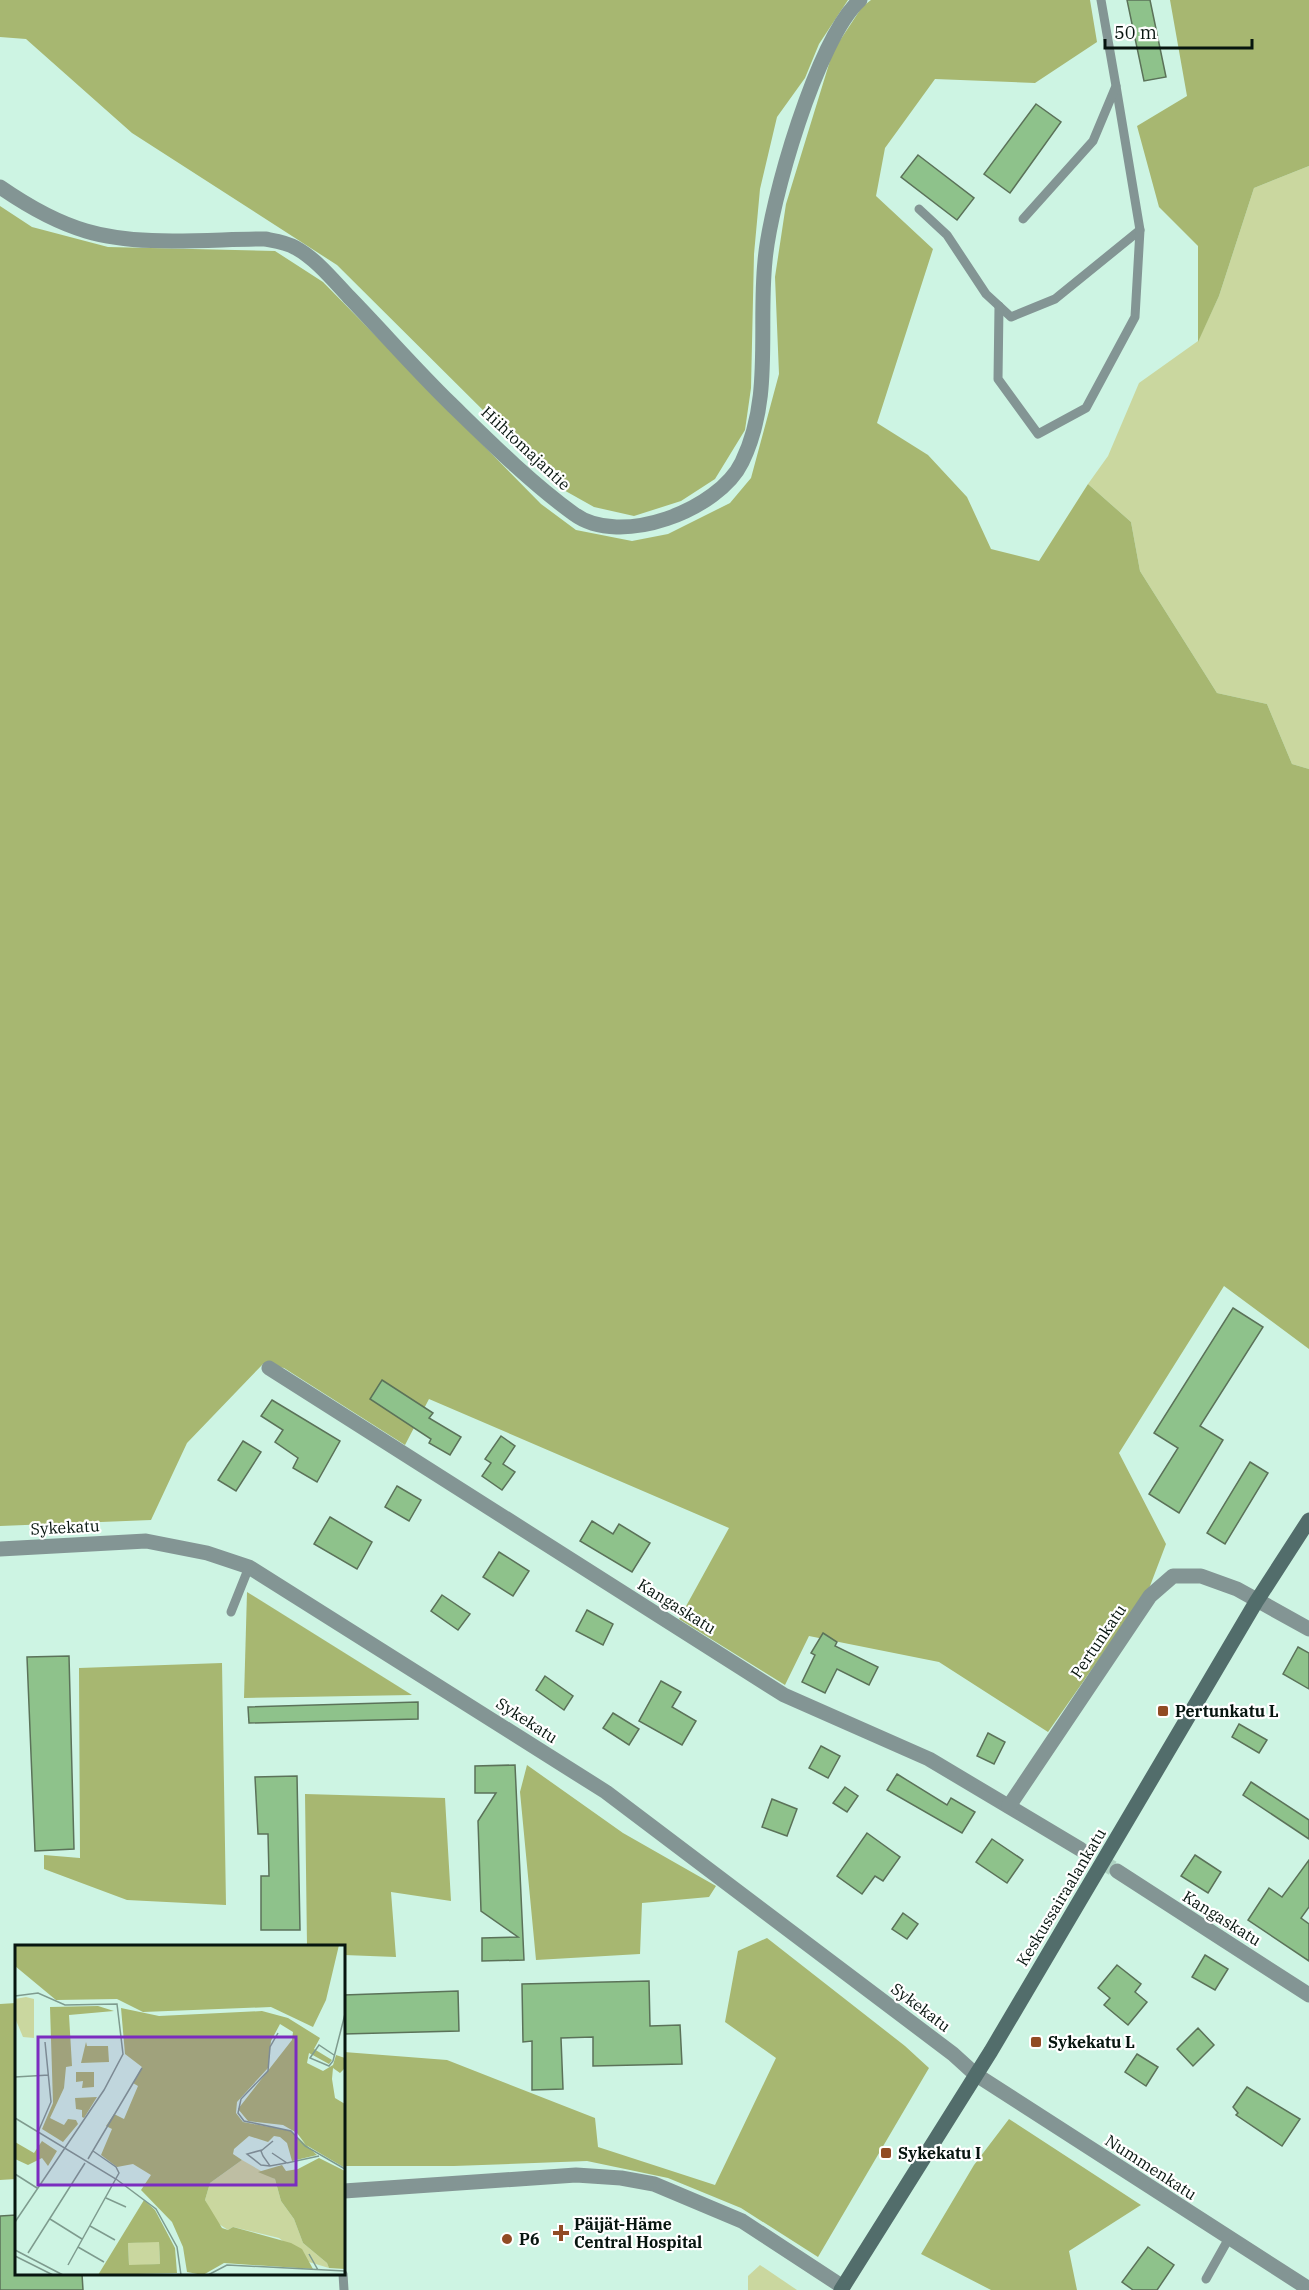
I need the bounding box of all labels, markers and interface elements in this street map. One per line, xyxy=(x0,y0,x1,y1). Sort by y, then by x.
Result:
scale bar xyxy=(1105,12,1252,50)
text: 50 m xyxy=(1114,21,1157,44)
street label: Hiihtomajantie xyxy=(477,402,575,494)
street label: Sykekatu xyxy=(30,1515,100,1539)
street label: Kangaskatu xyxy=(634,1574,720,1638)
street label: Pertunkatu xyxy=(1066,1600,1130,1682)
street label: Sykekatu xyxy=(493,1693,562,1747)
place label: Pertunkatu L xyxy=(1175,1701,1279,1721)
marker: Pertunkatu L xyxy=(1156,1704,1170,1718)
street label: Keskussairaalankatu xyxy=(1012,1824,1110,1970)
street label: Kangaskatu xyxy=(1179,1886,1265,1950)
inset map xyxy=(15,1945,345,2275)
street label: Sykekatu xyxy=(887,1978,955,2036)
place label: Sykekatu L xyxy=(1048,2032,1135,2052)
marker: Sykekatu L xyxy=(1029,2035,1043,2049)
street label: Nummenkatu xyxy=(1101,2130,1201,2204)
place label: Sykekatu I xyxy=(898,2143,981,2163)
marker: Sykekatu I xyxy=(879,2146,893,2160)
place label: Päijät-Häme Central Hospital xyxy=(574,2214,702,2252)
marker: Päijät-Häme Central Hospital xyxy=(552,2224,570,2242)
place label: P6 xyxy=(519,2229,540,2249)
marker: P6 xyxy=(500,2232,514,2246)

